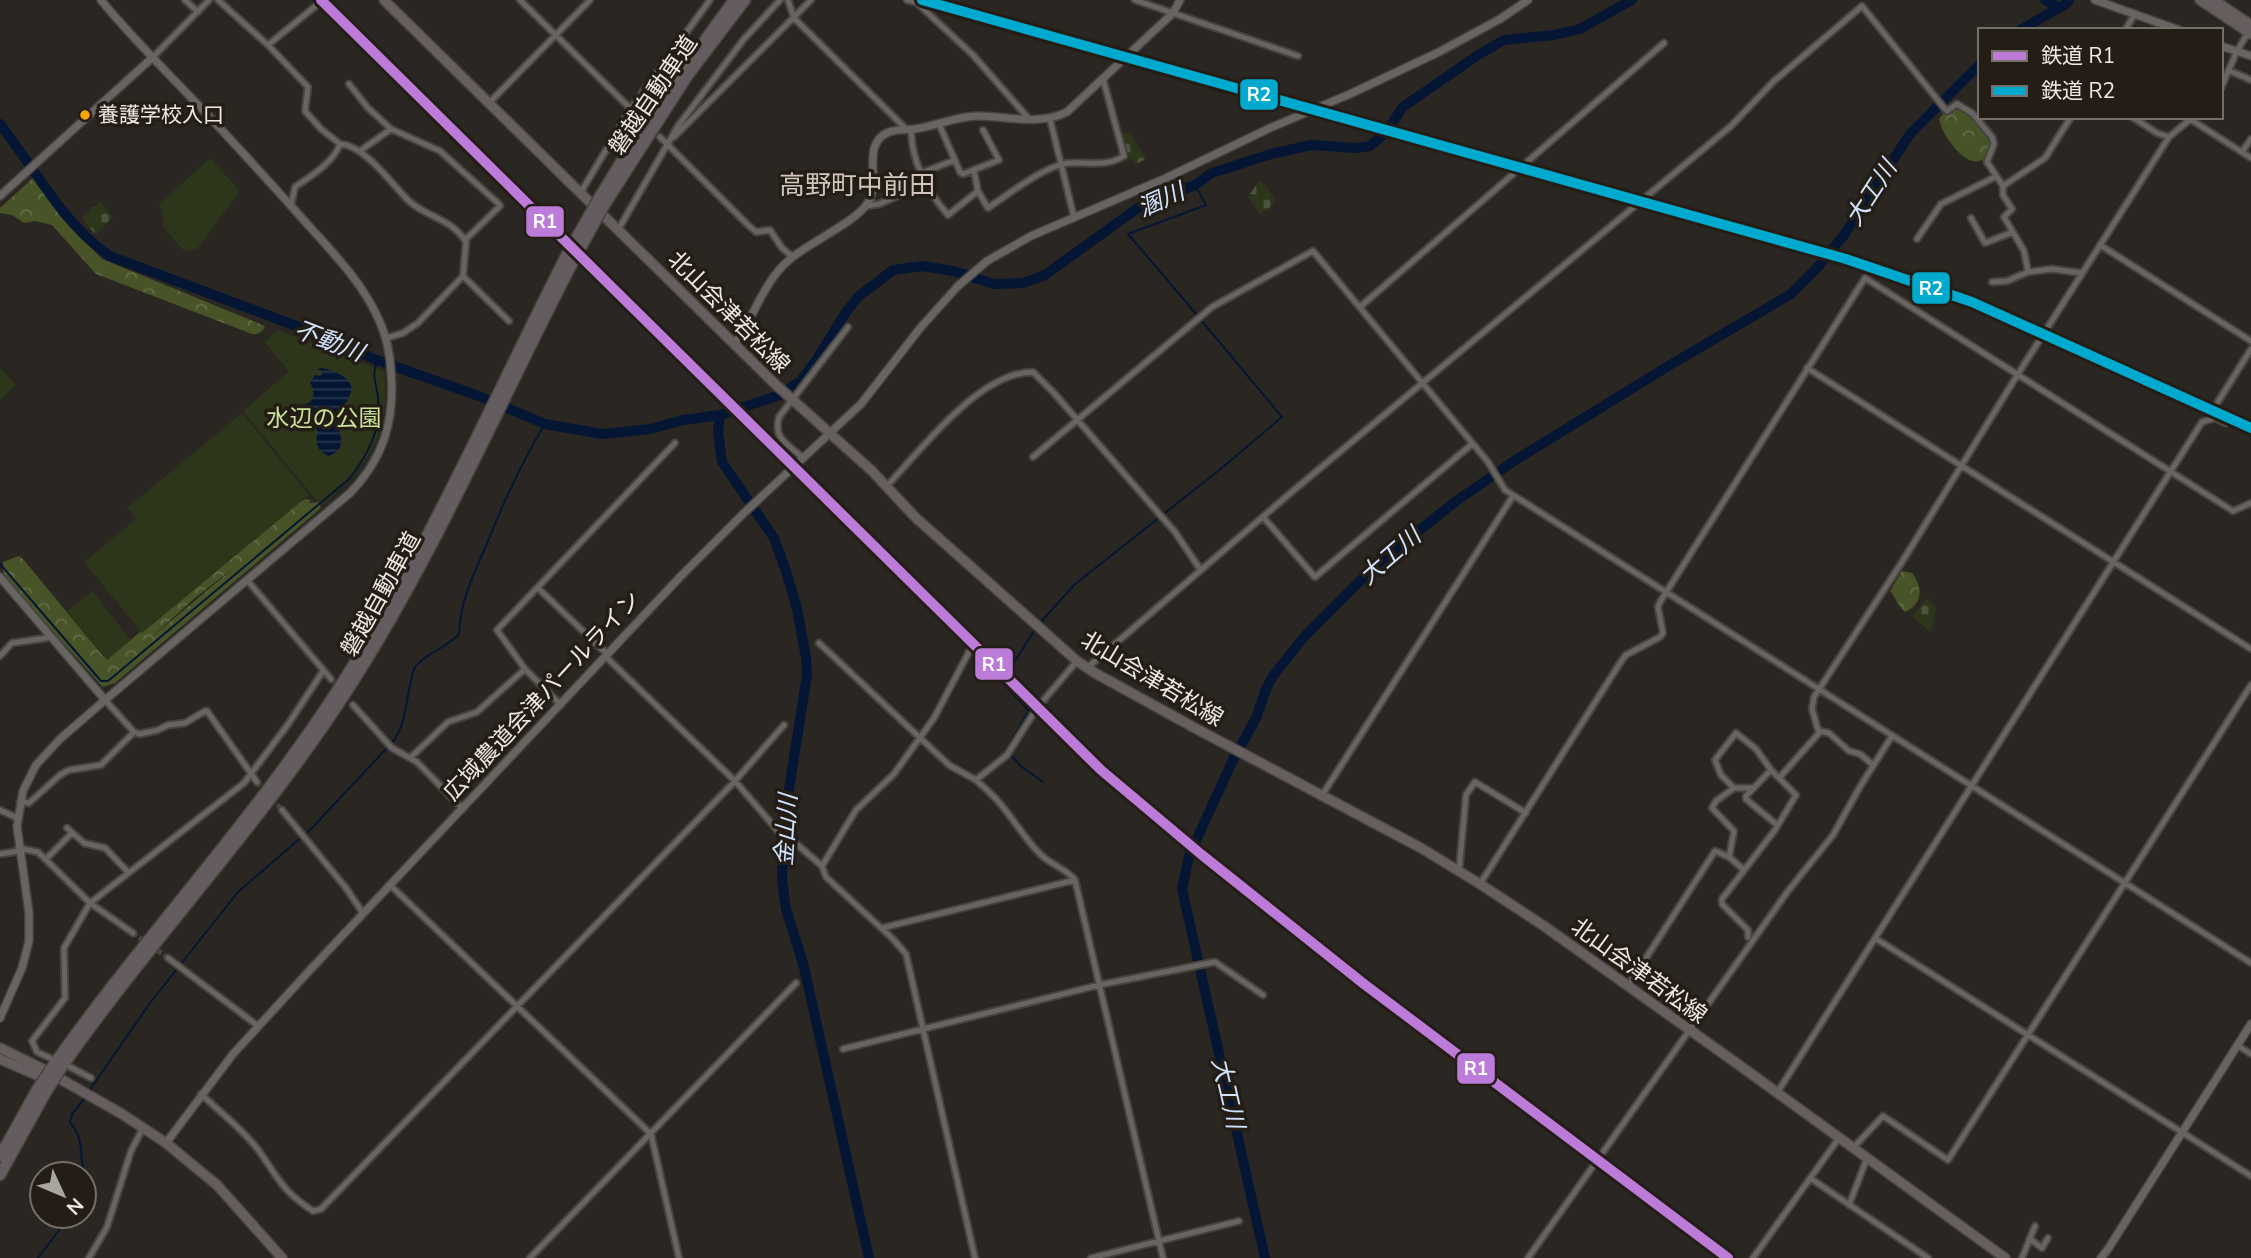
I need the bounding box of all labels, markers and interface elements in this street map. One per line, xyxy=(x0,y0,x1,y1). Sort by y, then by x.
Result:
legend xyxy=(1978,28,2223,119)
street label: 磐越自動車道 xyxy=(602,29,704,161)
text: 鉄道 R1 xyxy=(2041,42,2115,70)
text: 鉄道 R2 xyxy=(2041,77,2115,105)
line badge: R2 xyxy=(1239,78,1279,111)
text: R2 xyxy=(1247,82,1271,108)
place label: 養護学校入口 xyxy=(98,101,224,129)
marker: 養護学校入口 xyxy=(78,108,92,122)
water label: 大工川 xyxy=(1838,152,1906,232)
district label: 高野町中前田 xyxy=(779,168,935,203)
water label: 溷川 xyxy=(1133,174,1192,224)
line badge: R1 xyxy=(525,205,565,238)
text: R1 xyxy=(533,209,557,235)
street label: 北山会津若松線 xyxy=(661,244,797,380)
line badge: R2 xyxy=(1911,271,1951,305)
text: R2 xyxy=(1919,276,1943,302)
water label: 不動川 xyxy=(290,313,371,370)
park label: 水辺の公園 xyxy=(267,403,382,434)
water label: 大工川 xyxy=(1352,518,1430,592)
street label: 磐越自動車道 xyxy=(334,526,428,662)
street label: 広域農道会津パールライン xyxy=(437,585,647,807)
street label: 北山会津若松線 xyxy=(1075,624,1229,734)
line badge: R1 xyxy=(974,647,1014,681)
text: R1 xyxy=(982,652,1006,678)
water label: 金山川 xyxy=(768,790,805,867)
street label: 北山会津若松線 xyxy=(1565,911,1713,1031)
line badge: R1 xyxy=(1456,1052,1496,1085)
water label: 大工川 xyxy=(1204,1054,1252,1135)
text: R1 xyxy=(1464,1056,1488,1082)
north arrow xyxy=(28,1160,98,1230)
text: N xyxy=(60,1192,89,1220)

